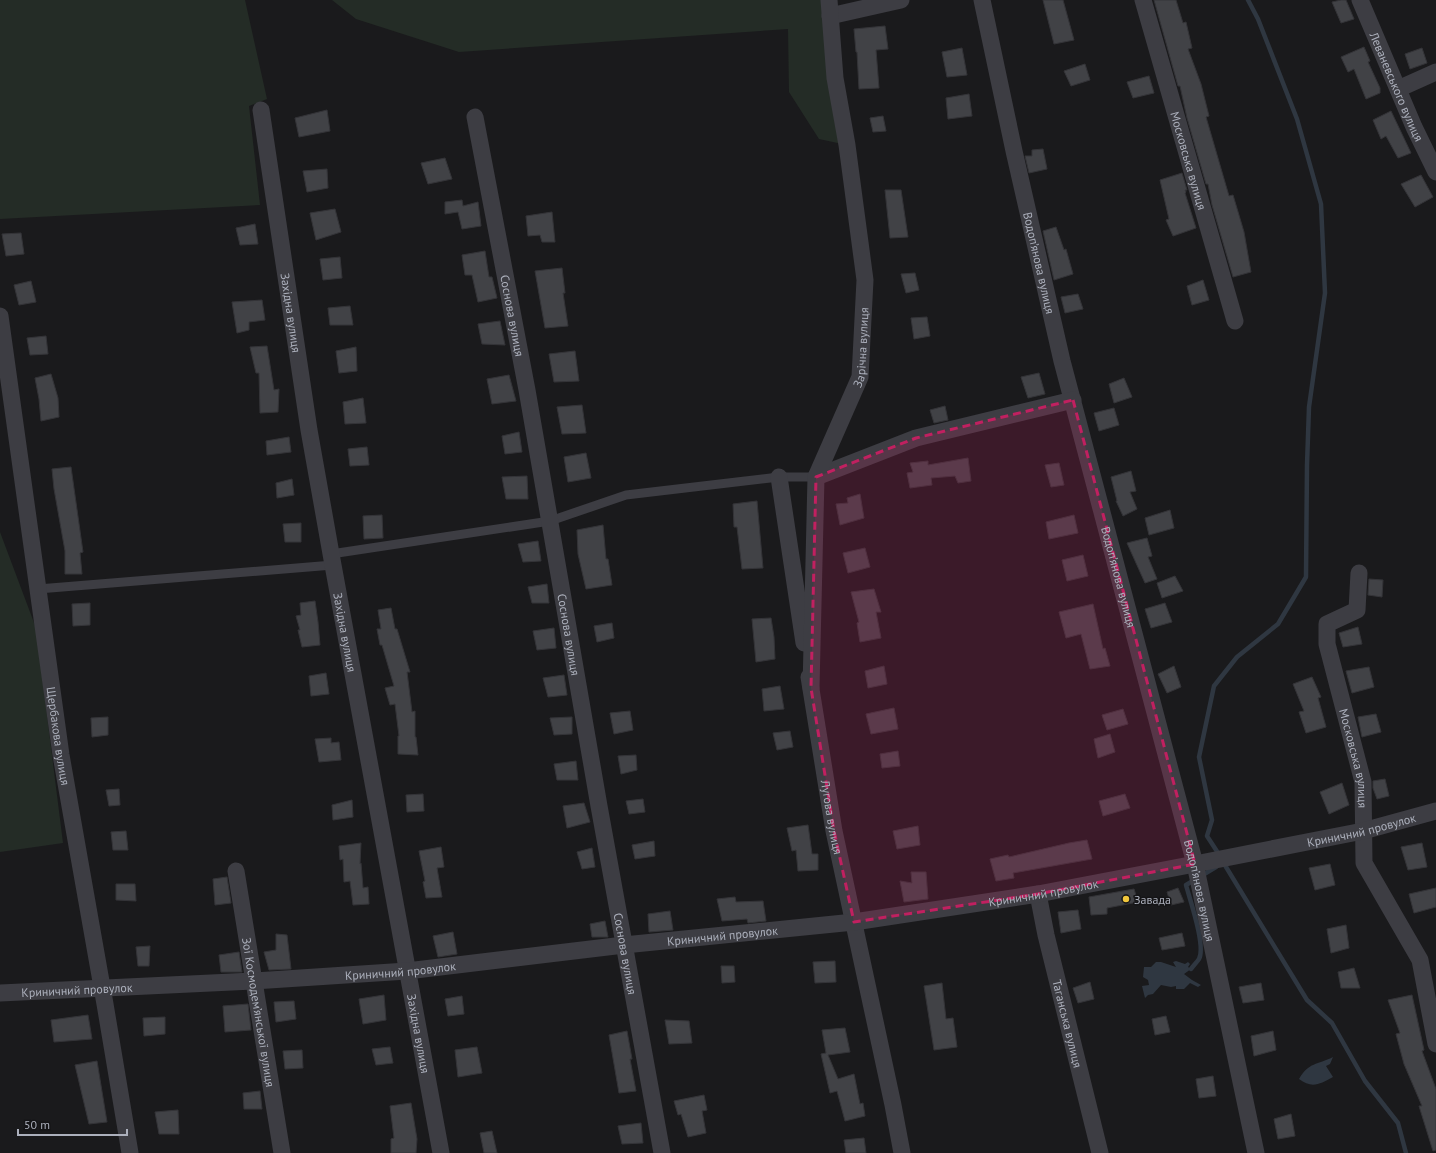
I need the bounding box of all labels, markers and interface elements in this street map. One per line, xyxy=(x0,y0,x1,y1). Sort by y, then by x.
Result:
street label: Леваневського вулиця xyxy=(1367,29,1427,144)
street label: Московська вулиця xyxy=(1168,110,1210,211)
street label: Водоп’янова вулиця xyxy=(1021,210,1058,315)
street label: Західна вулиця xyxy=(278,272,305,354)
street label: Соснова вулиця xyxy=(498,273,528,357)
street label: Зарічна вулиця xyxy=(849,307,871,389)
street label: Водоп’янова вулиця xyxy=(1099,525,1140,629)
street label: Західна вулиця xyxy=(331,591,360,673)
street label: Соснова вулиця xyxy=(555,592,584,676)
street label: Щербакова вулиця xyxy=(44,686,74,786)
street label: Московська вулиця xyxy=(1337,707,1371,808)
street label: Лугова вулиця xyxy=(818,778,846,856)
street label: Криничний провулок xyxy=(1306,809,1417,849)
street label: Водоп’янова вулиця xyxy=(1181,838,1219,943)
street label: Криничний провулок xyxy=(987,875,1100,909)
place label: Завада xyxy=(1134,892,1171,907)
marker: Завада xyxy=(1121,894,1131,904)
street label: Соснова вулиця xyxy=(611,911,641,996)
street label: Криничний провулок xyxy=(666,922,779,948)
street label: Зої Космодем’янської вулиця xyxy=(239,936,279,1088)
street label: Криничний провулок xyxy=(344,958,457,983)
street label: Таганська вулиця xyxy=(1050,978,1086,1069)
street label: Криничний провулок xyxy=(21,979,133,999)
street label: Західна вулиця xyxy=(404,993,434,1074)
scale bar xyxy=(18,1111,127,1137)
text: 50 m xyxy=(24,1117,50,1132)

